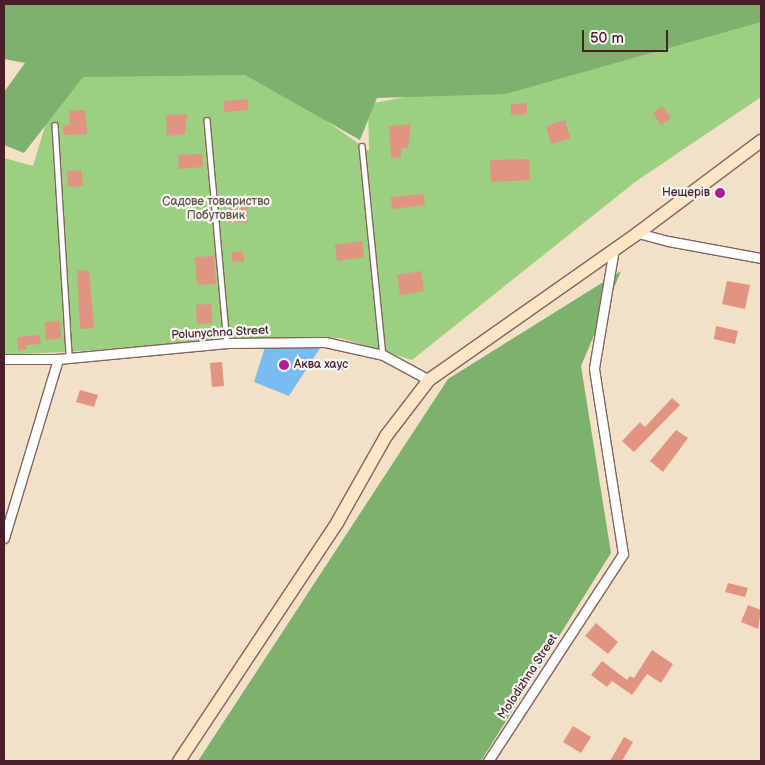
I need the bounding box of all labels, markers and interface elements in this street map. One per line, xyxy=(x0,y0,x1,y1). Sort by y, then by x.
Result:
scale bar xyxy=(585,20,671,52)
text: 50 m xyxy=(590,29,624,48)
place label: Нещерів xyxy=(662,186,710,200)
marker: Нещерів xyxy=(714,187,726,199)
park label: Садове товариство Побутовик xyxy=(162,195,270,223)
street label: Polunychna Street xyxy=(171,323,269,343)
place label: Аква хаус xyxy=(294,358,348,372)
marker: Аква хаус xyxy=(278,359,290,371)
street label: Molodizhna Street xyxy=(495,632,561,722)

